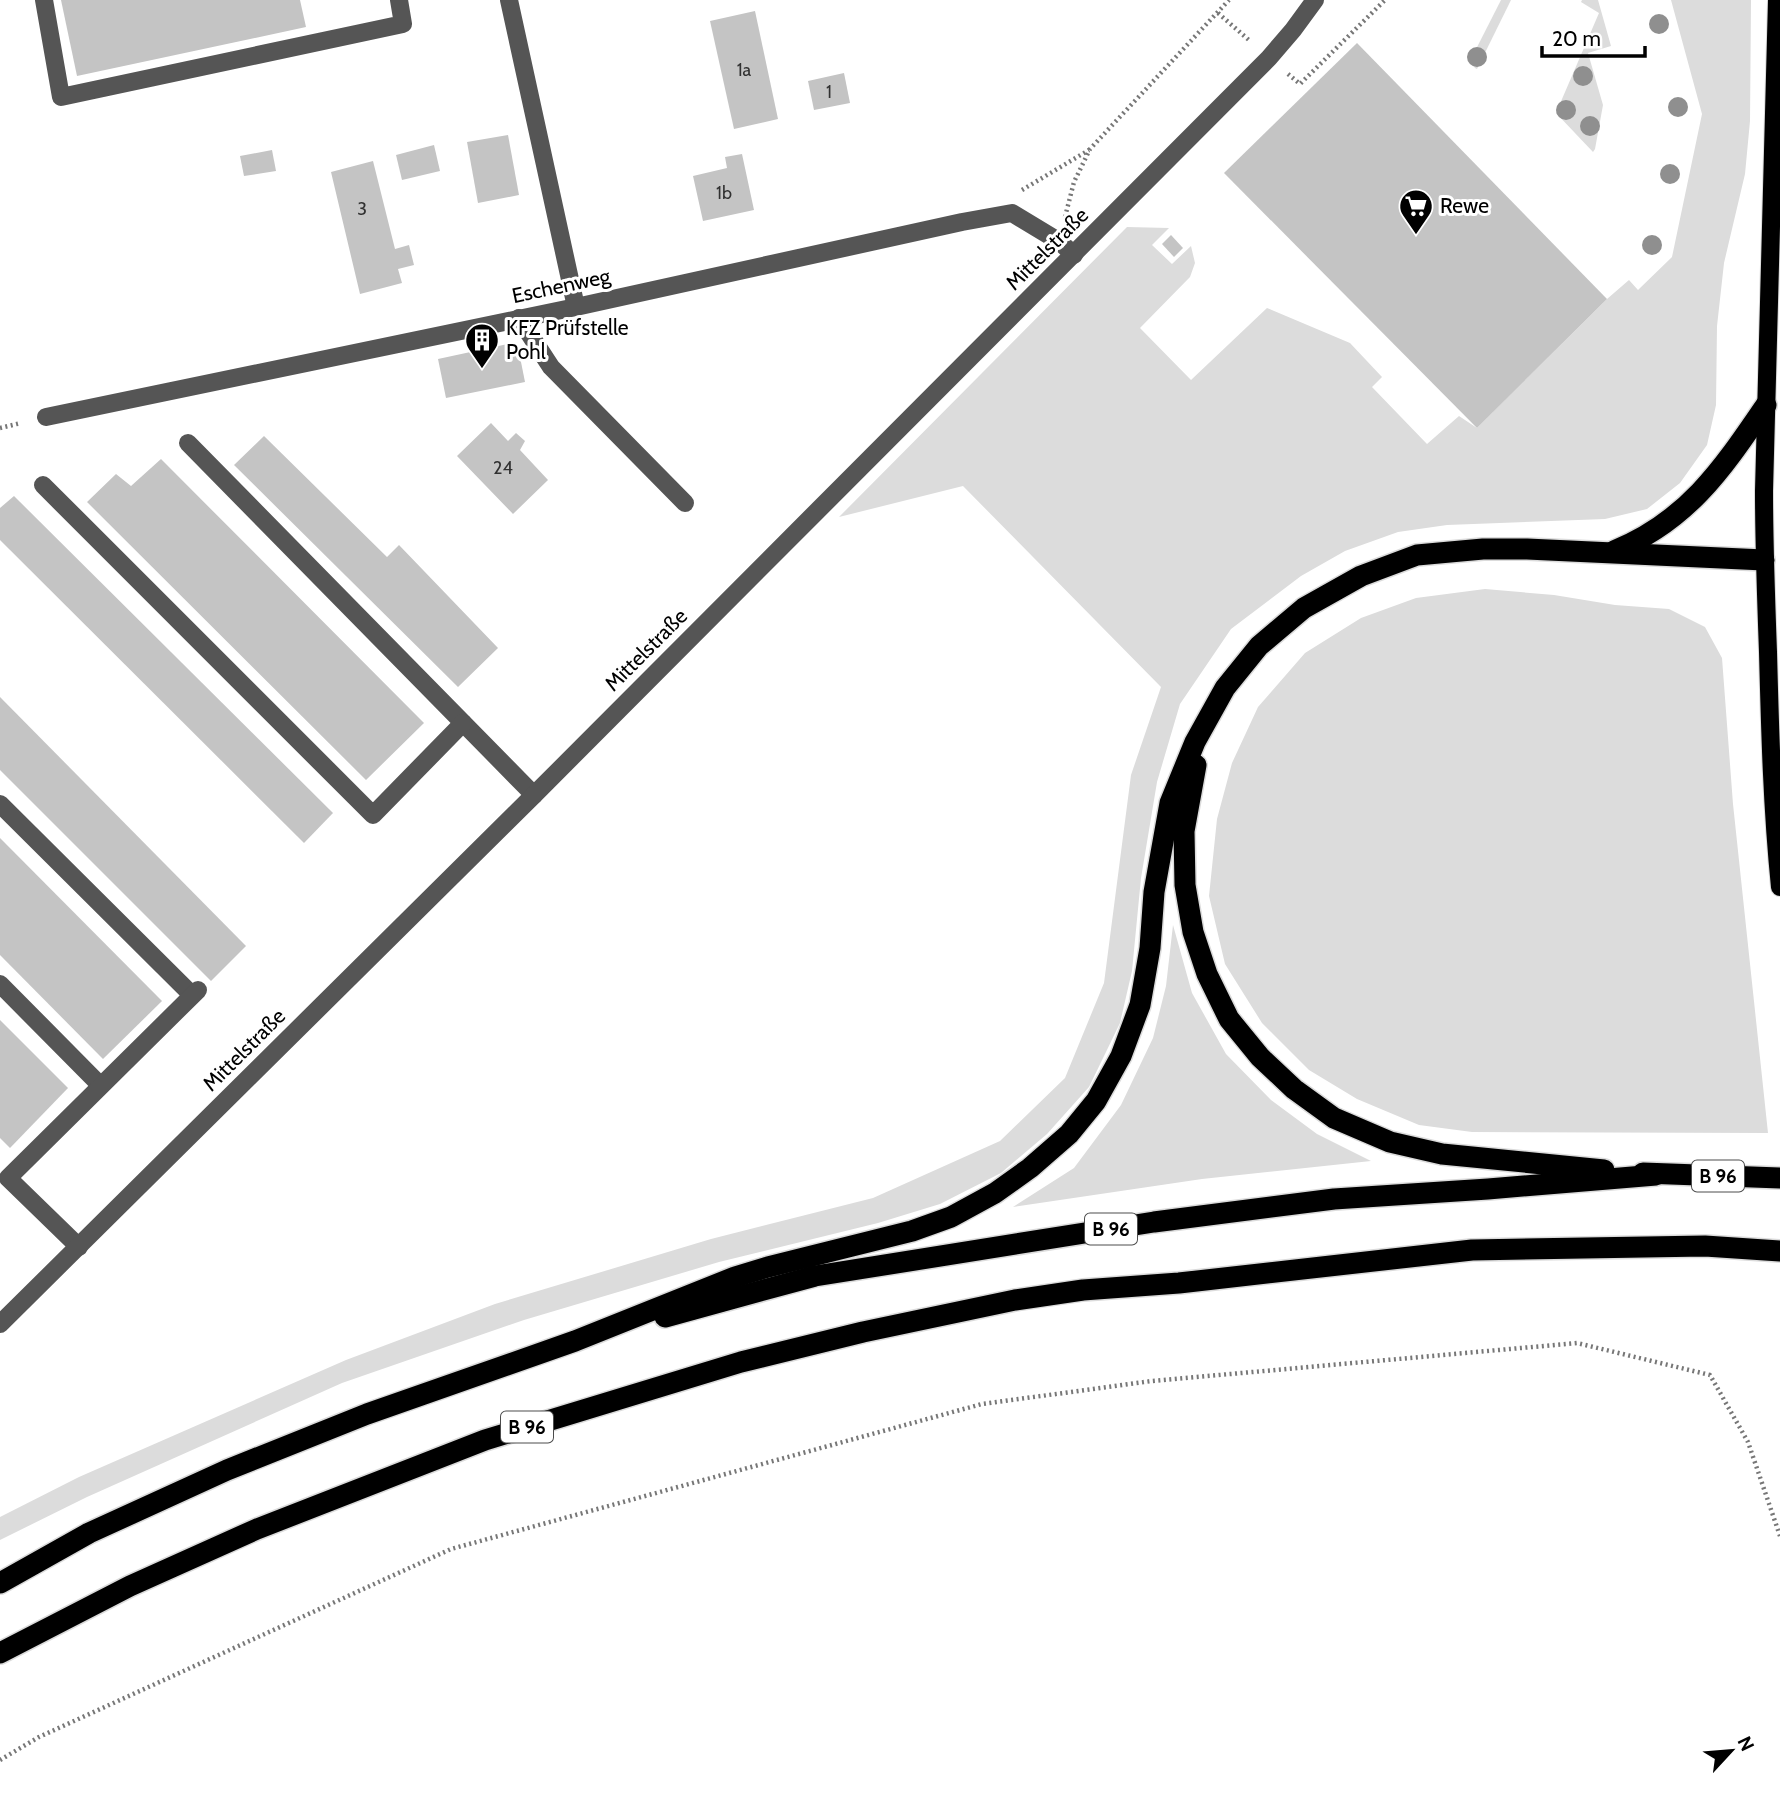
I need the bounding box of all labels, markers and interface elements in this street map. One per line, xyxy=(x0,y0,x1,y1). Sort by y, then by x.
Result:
scale bar xyxy=(1542,14,1645,58)
text: 20 m xyxy=(1552,26,1601,51)
house number: 1a xyxy=(737,59,752,81)
house number: 1 xyxy=(826,81,832,103)
house number: 1b xyxy=(716,182,732,204)
supermarket icon: Rewe xyxy=(1397,187,1435,236)
place label: Rewe xyxy=(1440,193,1489,218)
house number: 3 xyxy=(357,198,367,220)
street label: Mittelstraße xyxy=(1000,202,1093,295)
street label: Eschenweg xyxy=(509,263,613,308)
place label: KFZ Prüfstelle Pohl xyxy=(506,315,629,364)
building icon: KFZ Prüfstelle Pohl xyxy=(463,321,501,370)
house number: 24 xyxy=(493,457,513,479)
street label: Mittelstraße xyxy=(599,603,692,696)
street label: Mittelstraße xyxy=(197,1003,290,1096)
road number: B 96 xyxy=(1692,1160,1744,1192)
road number: B 96 xyxy=(1085,1214,1137,1245)
road number: B 96 xyxy=(501,1412,553,1442)
north arrow xyxy=(1696,1716,1766,1786)
text: N xyxy=(1733,1733,1759,1755)

